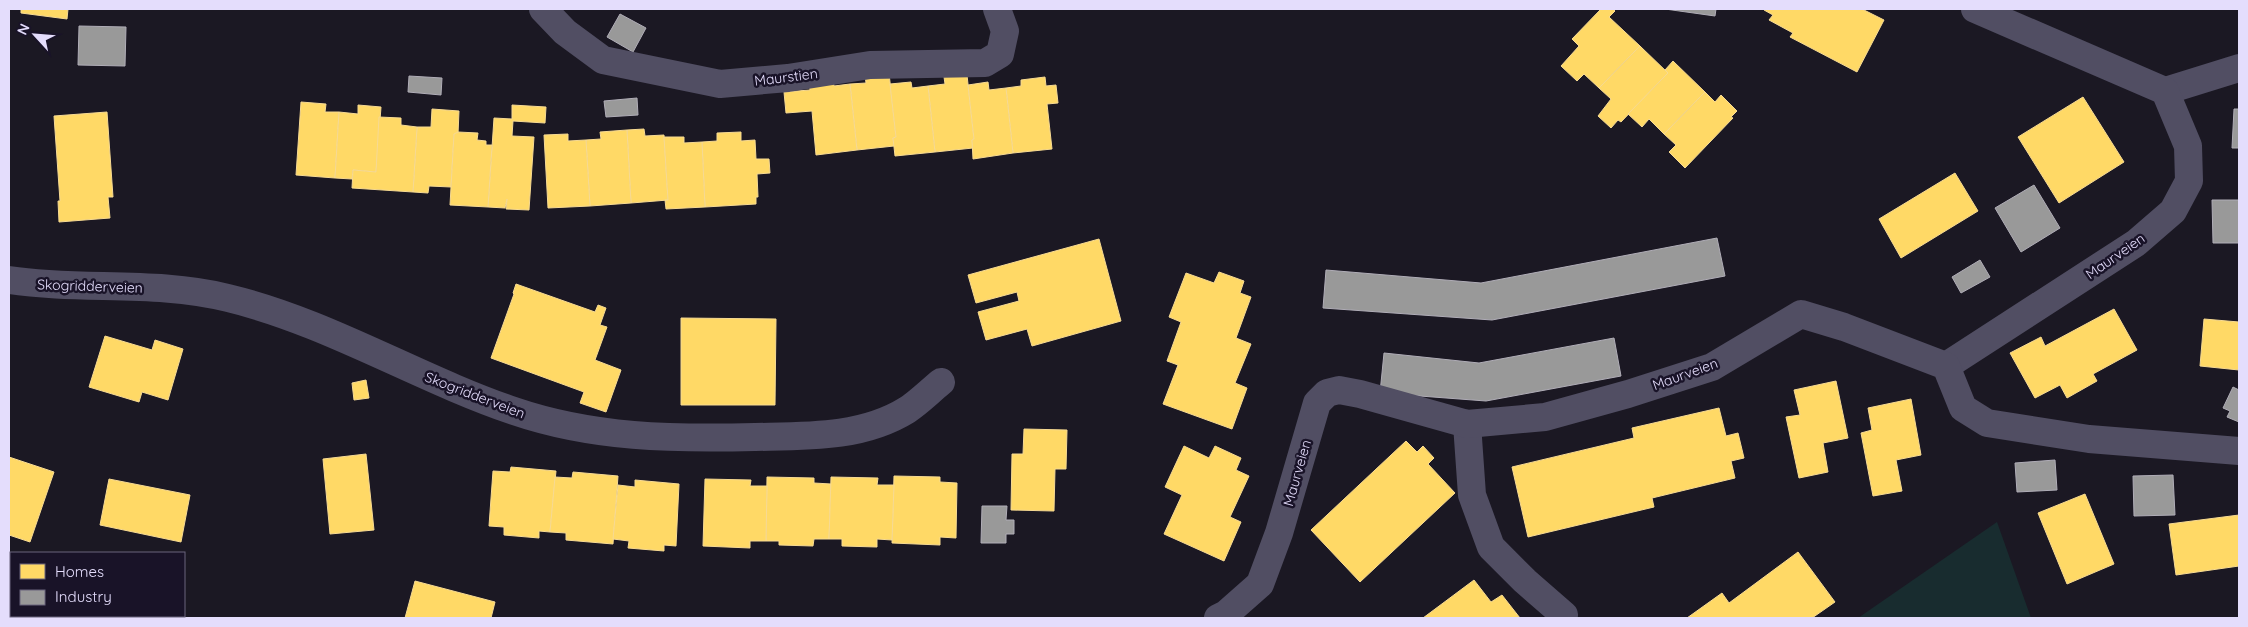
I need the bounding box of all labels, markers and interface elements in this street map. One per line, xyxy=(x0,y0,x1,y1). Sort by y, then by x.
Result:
north arrow xyxy=(10,10,60,60)
text: N xyxy=(13,21,34,38)
street label: Maurstien xyxy=(753,64,819,90)
street label: Maurveien xyxy=(2082,229,2148,283)
street label: Skogridderveien xyxy=(37,275,143,297)
street label: Maurveien xyxy=(1650,354,1720,394)
street label: Skogridderveien xyxy=(422,368,528,422)
street label: Maurveien xyxy=(1279,438,1315,508)
legend xyxy=(10,552,185,617)
text: Homes xyxy=(55,562,104,581)
text: Industry xyxy=(55,587,112,606)

